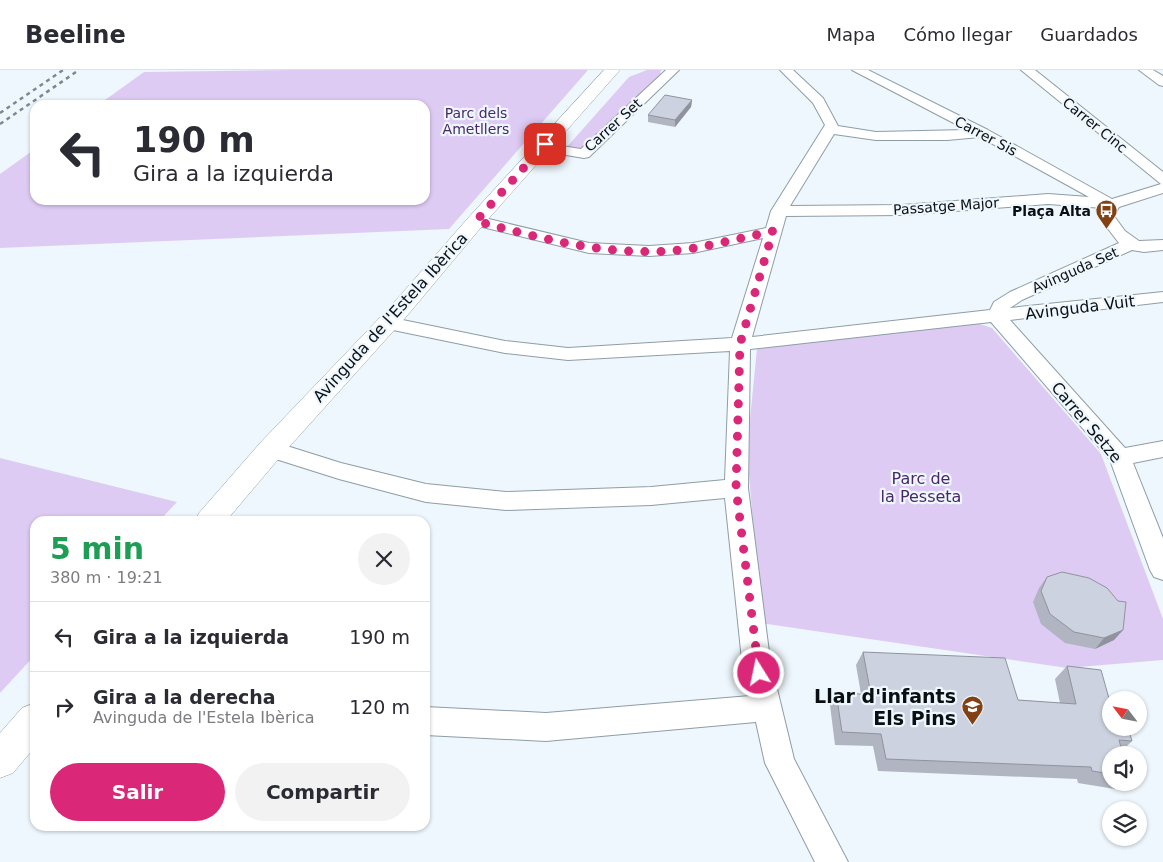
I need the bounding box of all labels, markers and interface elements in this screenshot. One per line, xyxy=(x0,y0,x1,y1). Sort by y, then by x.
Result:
text: Beeline xyxy=(25,21,126,49)
text: Mapa xyxy=(826,24,875,45)
text: Cómo llegar xyxy=(903,24,1012,45)
text: Guardados xyxy=(1040,24,1138,45)
street label: Carrer Cinc xyxy=(1060,94,1130,156)
street label: Carrer Set xyxy=(581,95,645,155)
park label: Parc dels Ametllers xyxy=(443,105,509,137)
street label: Carrer Sis xyxy=(952,113,1020,159)
icon: left xyxy=(50,120,115,185)
text: 190 m xyxy=(133,120,255,160)
pin xyxy=(524,123,566,165)
icon: arrive xyxy=(531,130,559,158)
text: Gira a la izquierda xyxy=(133,161,334,186)
street label: Passatge Major xyxy=(893,194,1000,218)
bus stop icon: Plaça Alta xyxy=(1095,199,1119,230)
place label: Plaça Alta xyxy=(1012,203,1091,219)
street label: Avinguda de l'Estela Ibèrica xyxy=(309,229,472,406)
street label: Avinguda Set xyxy=(1030,244,1121,296)
street label: Avinguda Vuit xyxy=(1024,291,1136,324)
street label: Carrer Setze xyxy=(1047,378,1126,467)
park label: Parc de la Pesseta xyxy=(881,469,961,506)
text: 5 min xyxy=(50,531,144,566)
button: close xyxy=(358,533,410,585)
text: 380 m · 19:21 xyxy=(50,568,163,587)
icon: left xyxy=(50,623,78,651)
text: Gira a la izquierda xyxy=(93,626,289,648)
text: 190 m xyxy=(349,626,410,648)
position arrow xyxy=(732,646,784,698)
place label: Llar d'infants Els Pins xyxy=(814,685,956,729)
text: Gira a la derecha xyxy=(93,686,276,708)
north arrow xyxy=(1102,691,1148,736)
map controls xyxy=(1102,691,1147,846)
icon: right xyxy=(50,693,78,721)
school or university icon: Llar d'infants Els Pins xyxy=(960,695,984,726)
text: 120 m xyxy=(349,696,410,718)
text: Avinguda de l'Estela Ibèrica xyxy=(93,708,315,727)
button: sound xyxy=(1102,746,1147,791)
button: Salir xyxy=(50,763,225,821)
button: Compartir xyxy=(235,763,410,821)
button: layers xyxy=(1102,801,1147,846)

